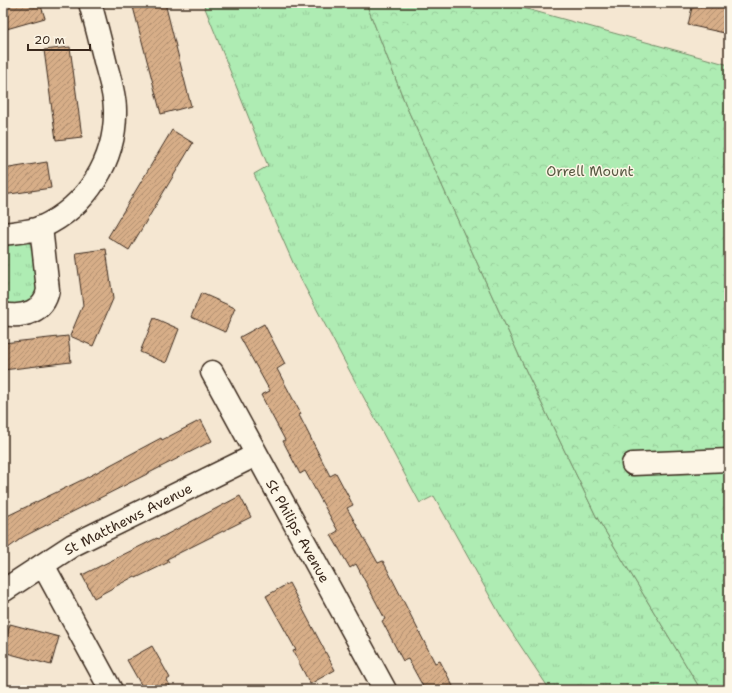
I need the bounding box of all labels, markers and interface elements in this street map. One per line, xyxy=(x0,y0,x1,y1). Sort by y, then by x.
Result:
scale bar xyxy=(28,26,90,52)
text: 20 m xyxy=(34,32,65,48)
park label: Orrell Mount xyxy=(546,162,634,180)
street label: St Philips Avenue xyxy=(262,476,334,586)
street label: St Matthews Avenue xyxy=(61,479,195,559)

